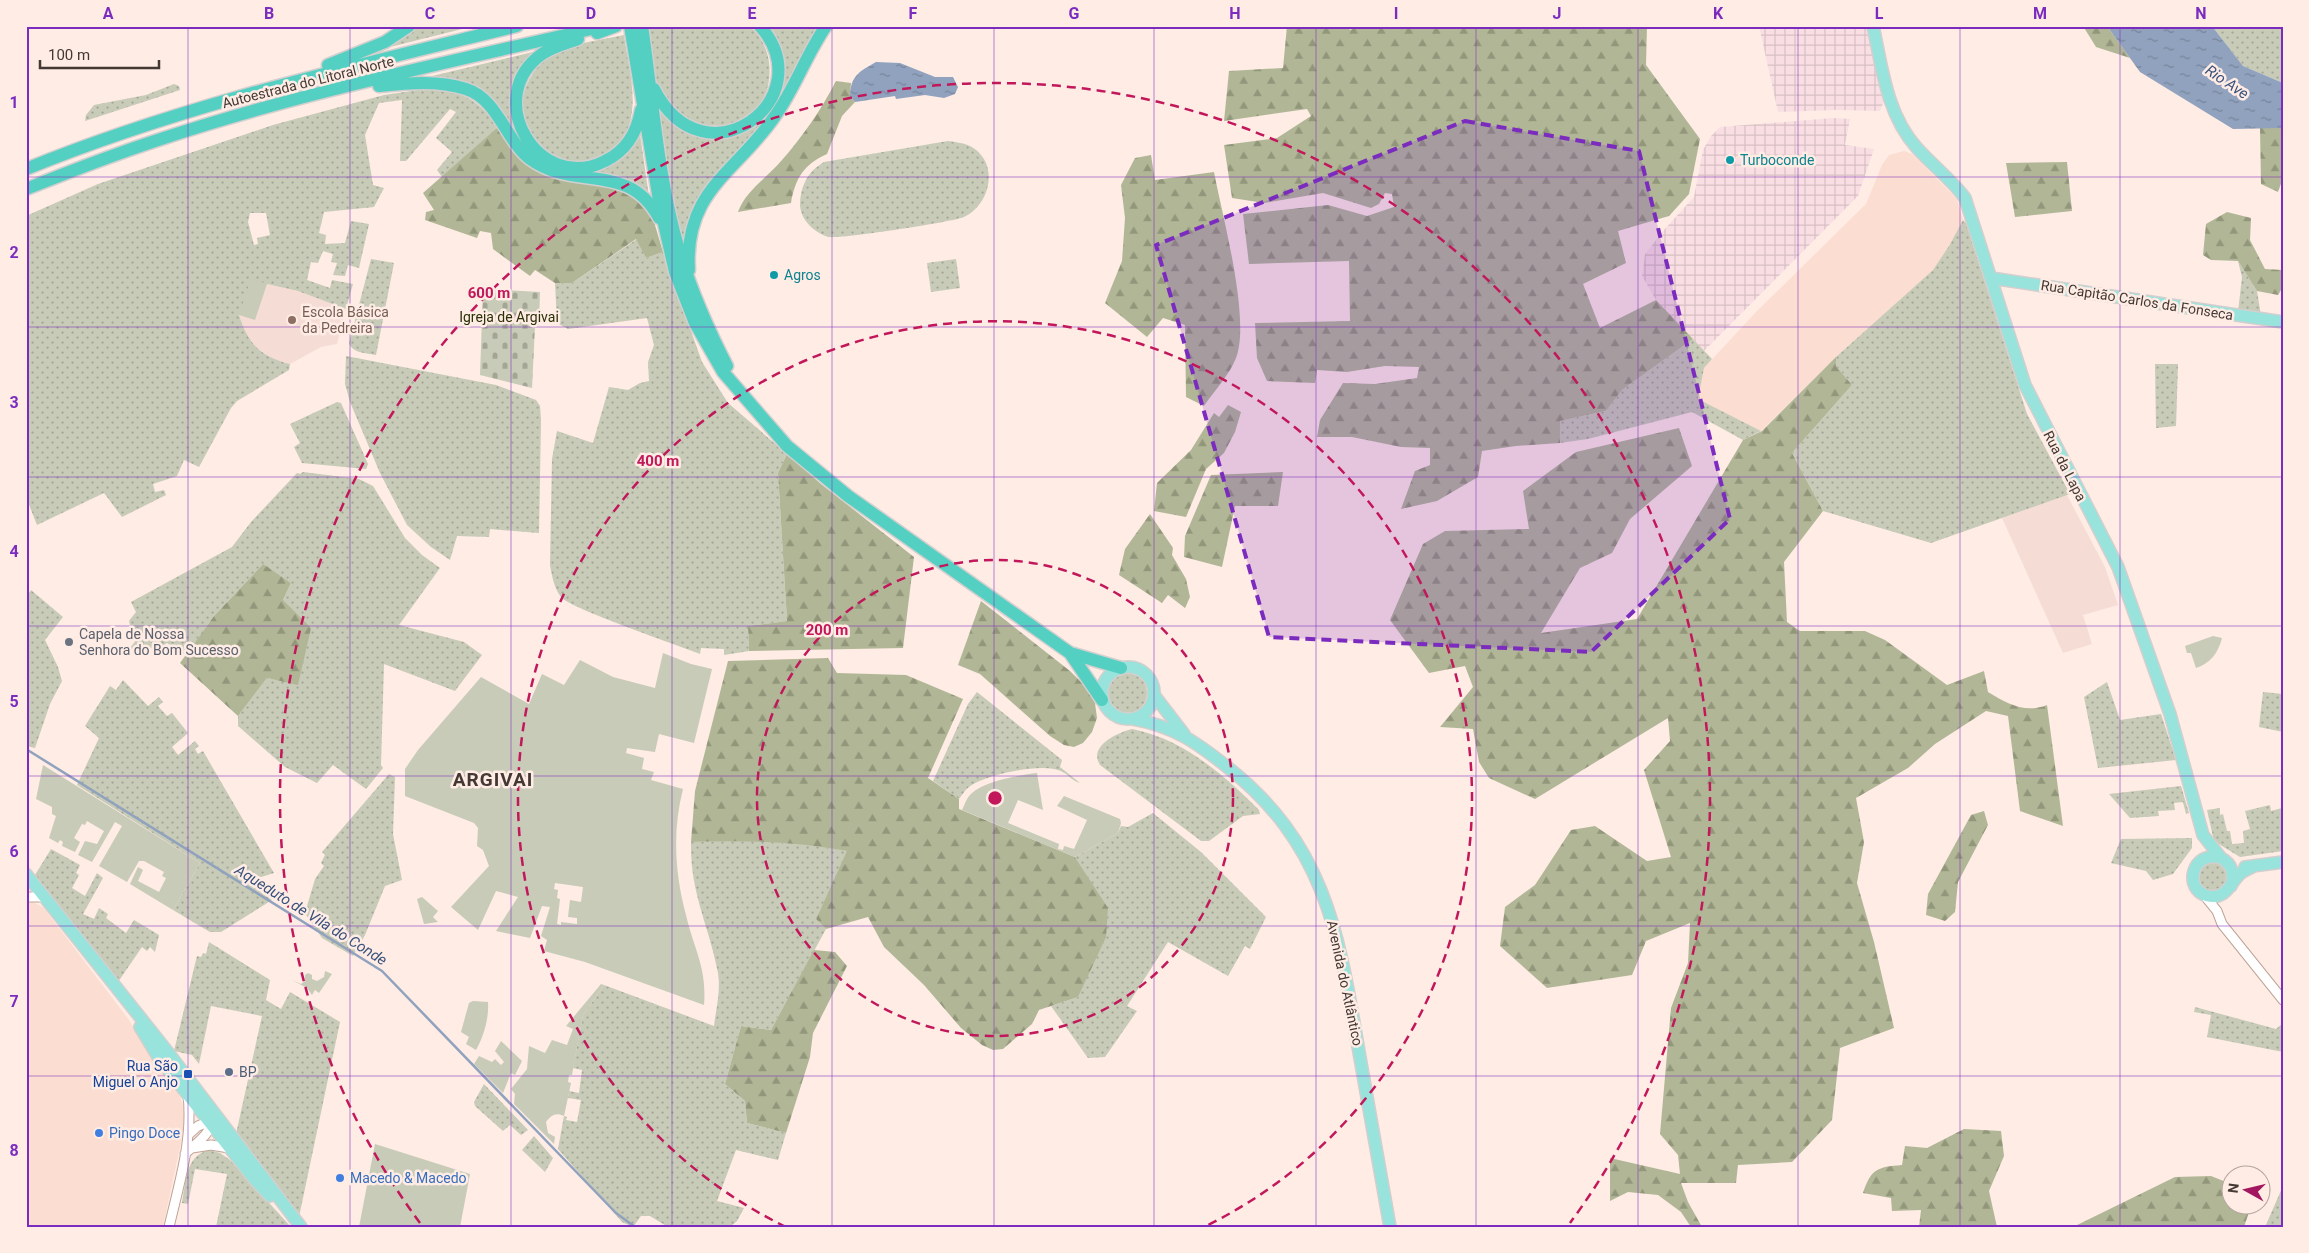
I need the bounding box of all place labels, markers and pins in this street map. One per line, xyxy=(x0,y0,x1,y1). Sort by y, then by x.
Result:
place label: Turboconde xyxy=(1740,152,1814,168)
marker: Turboconde xyxy=(1724,154,1736,166)
place label: Agros xyxy=(784,267,821,283)
marker: Agros xyxy=(768,269,780,281)
place label: Escola Básica da Pedreira xyxy=(302,304,389,336)
marker: Escola Básica da Pedreira xyxy=(286,314,298,326)
place label: Capela de Nossa Senhora do Bom Sucesso xyxy=(79,626,239,658)
marker: Capela de Nossa Senhora do Bom Sucesso xyxy=(63,636,75,648)
centre of rings xyxy=(986,789,1004,807)
place label: Rua São Miguel o Anjo xyxy=(93,1058,178,1090)
place label: BP xyxy=(239,1064,257,1080)
marker: BP xyxy=(223,1066,235,1078)
marker: Rua São Miguel o Anjo xyxy=(182,1068,194,1080)
place label: Pingo Doce xyxy=(109,1125,180,1141)
marker: Pingo Doce xyxy=(93,1127,105,1139)
place label: Macedo & Macedo xyxy=(350,1170,467,1186)
marker: Macedo & Macedo xyxy=(334,1172,346,1184)

